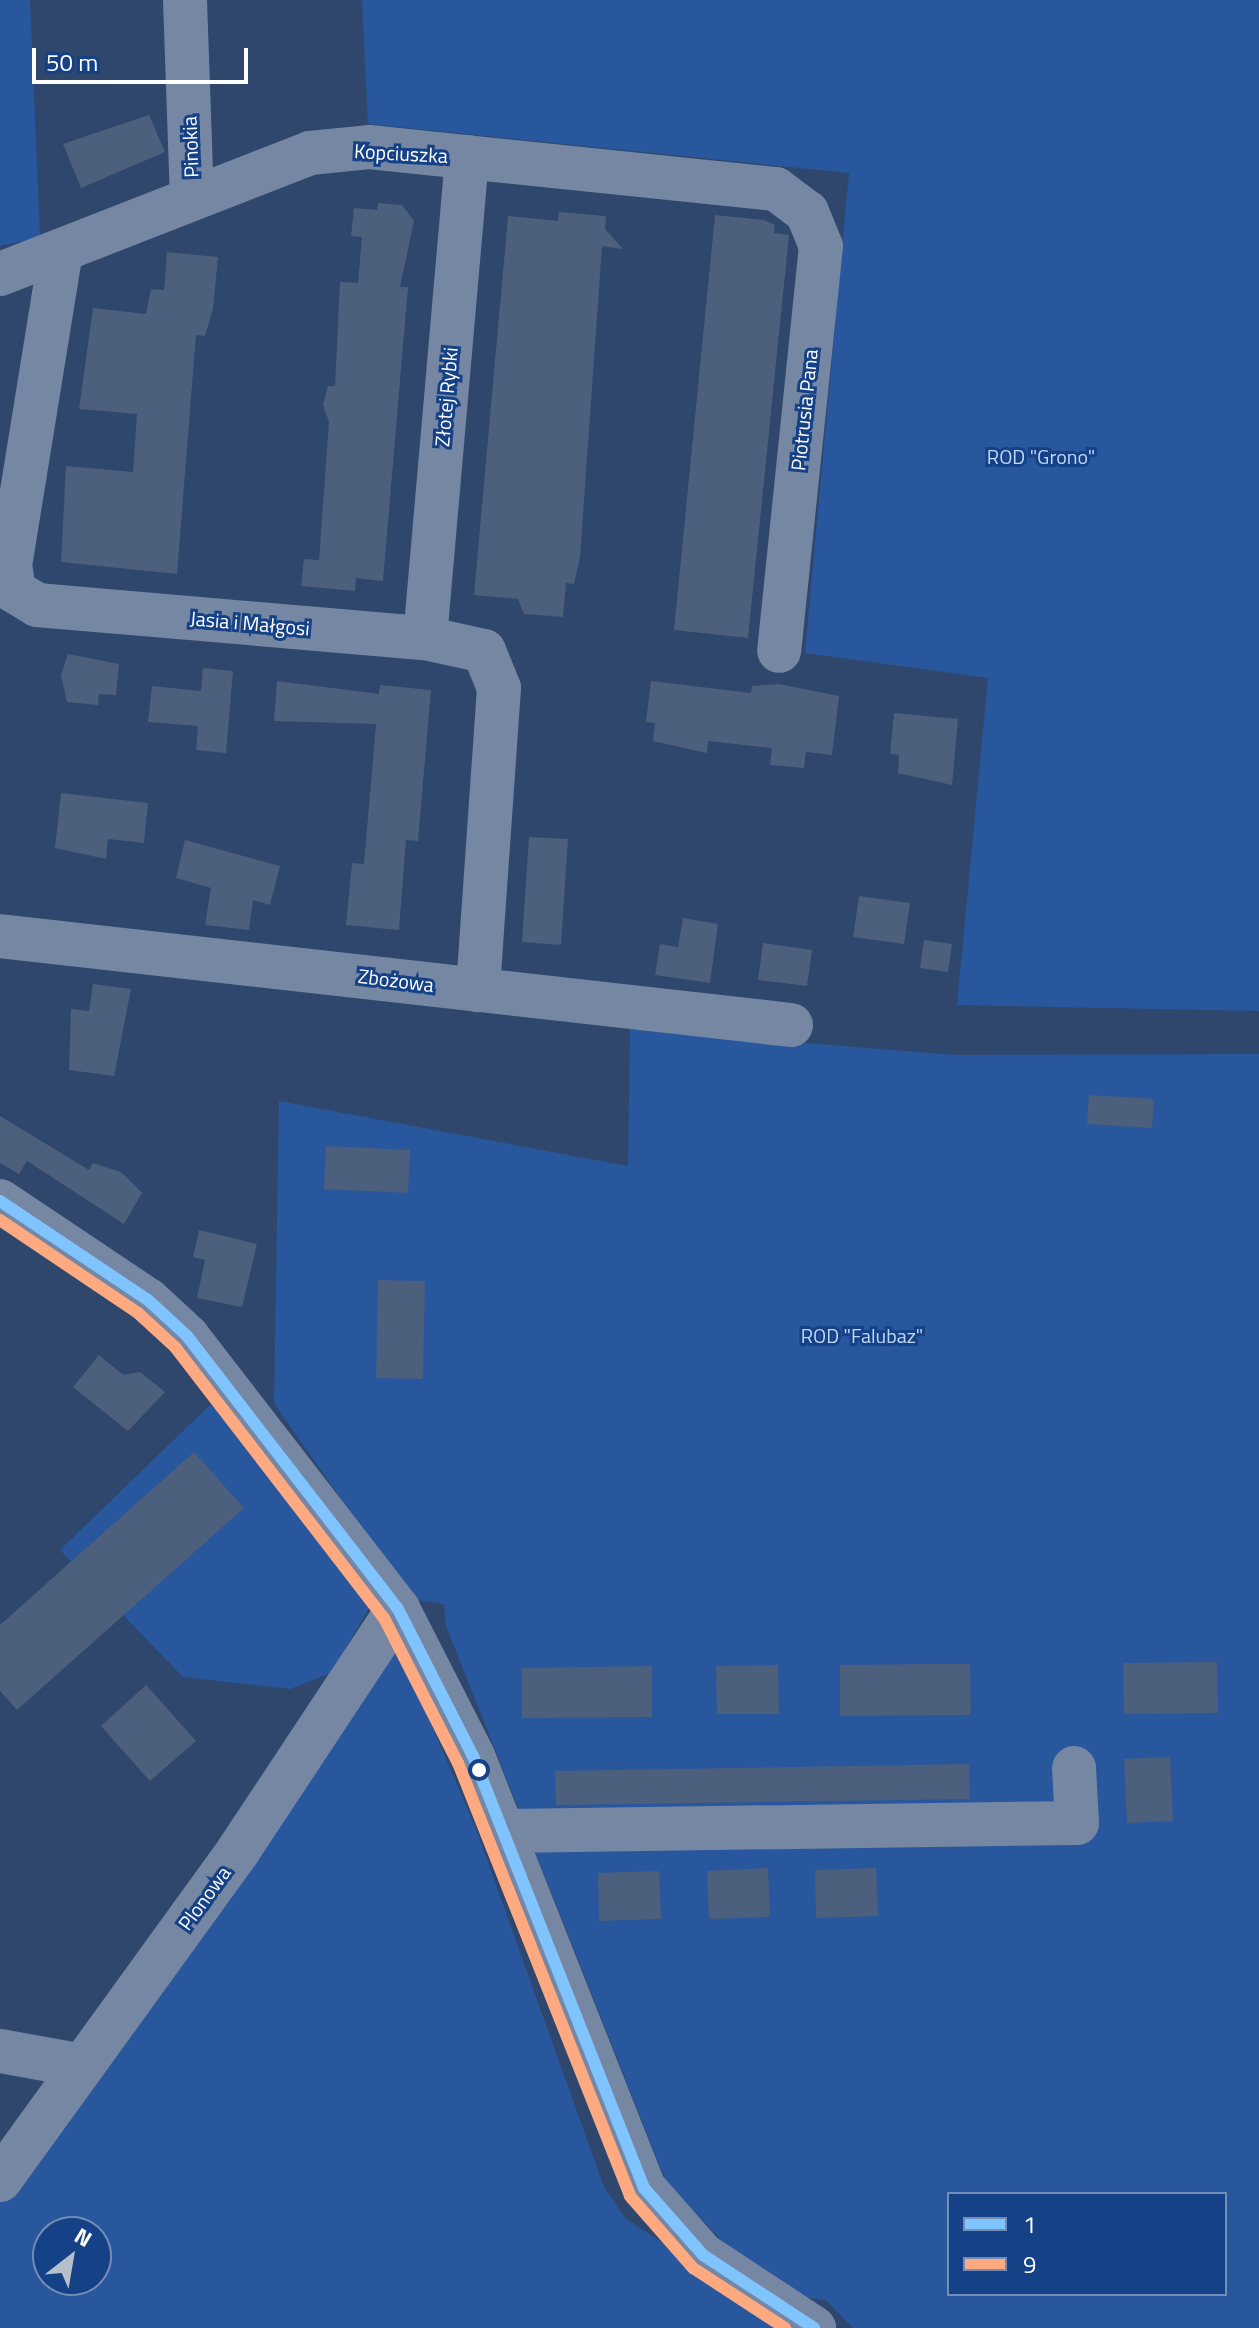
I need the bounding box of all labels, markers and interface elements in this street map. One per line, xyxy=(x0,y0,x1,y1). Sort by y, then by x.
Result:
scale bar xyxy=(36,32,252,82)
text: 50 m xyxy=(46,44,98,80)
street label: Pinokia xyxy=(177,116,203,178)
street label: Kopciuszka xyxy=(354,139,448,167)
street label: Złotej Rybki xyxy=(430,346,462,448)
street label: Piotrusia Pana xyxy=(786,348,822,472)
park label: ROD "Grono" xyxy=(987,444,1095,468)
street label: Jasia i Małgosi xyxy=(189,606,311,640)
street label: Zbożowa xyxy=(357,963,435,997)
park label: ROD "Falubaz" xyxy=(801,1323,923,1347)
unlabelled marker xyxy=(471,1762,487,1778)
street label: Plonowa xyxy=(173,1861,235,1935)
legend xyxy=(947,2192,1227,2296)
text: 1 xyxy=(1023,2206,1036,2242)
north arrow xyxy=(32,2216,112,2296)
text: N xyxy=(68,2219,99,2256)
text: 9 xyxy=(1023,2246,1036,2282)

